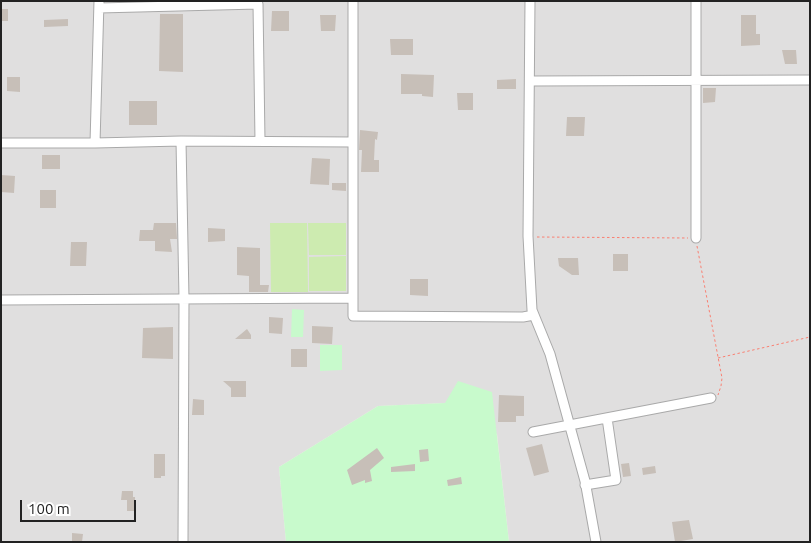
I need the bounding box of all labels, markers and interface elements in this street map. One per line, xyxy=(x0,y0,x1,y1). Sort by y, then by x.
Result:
scale bar xyxy=(22,490,139,522)
text: 100 m xyxy=(28,500,70,517)

